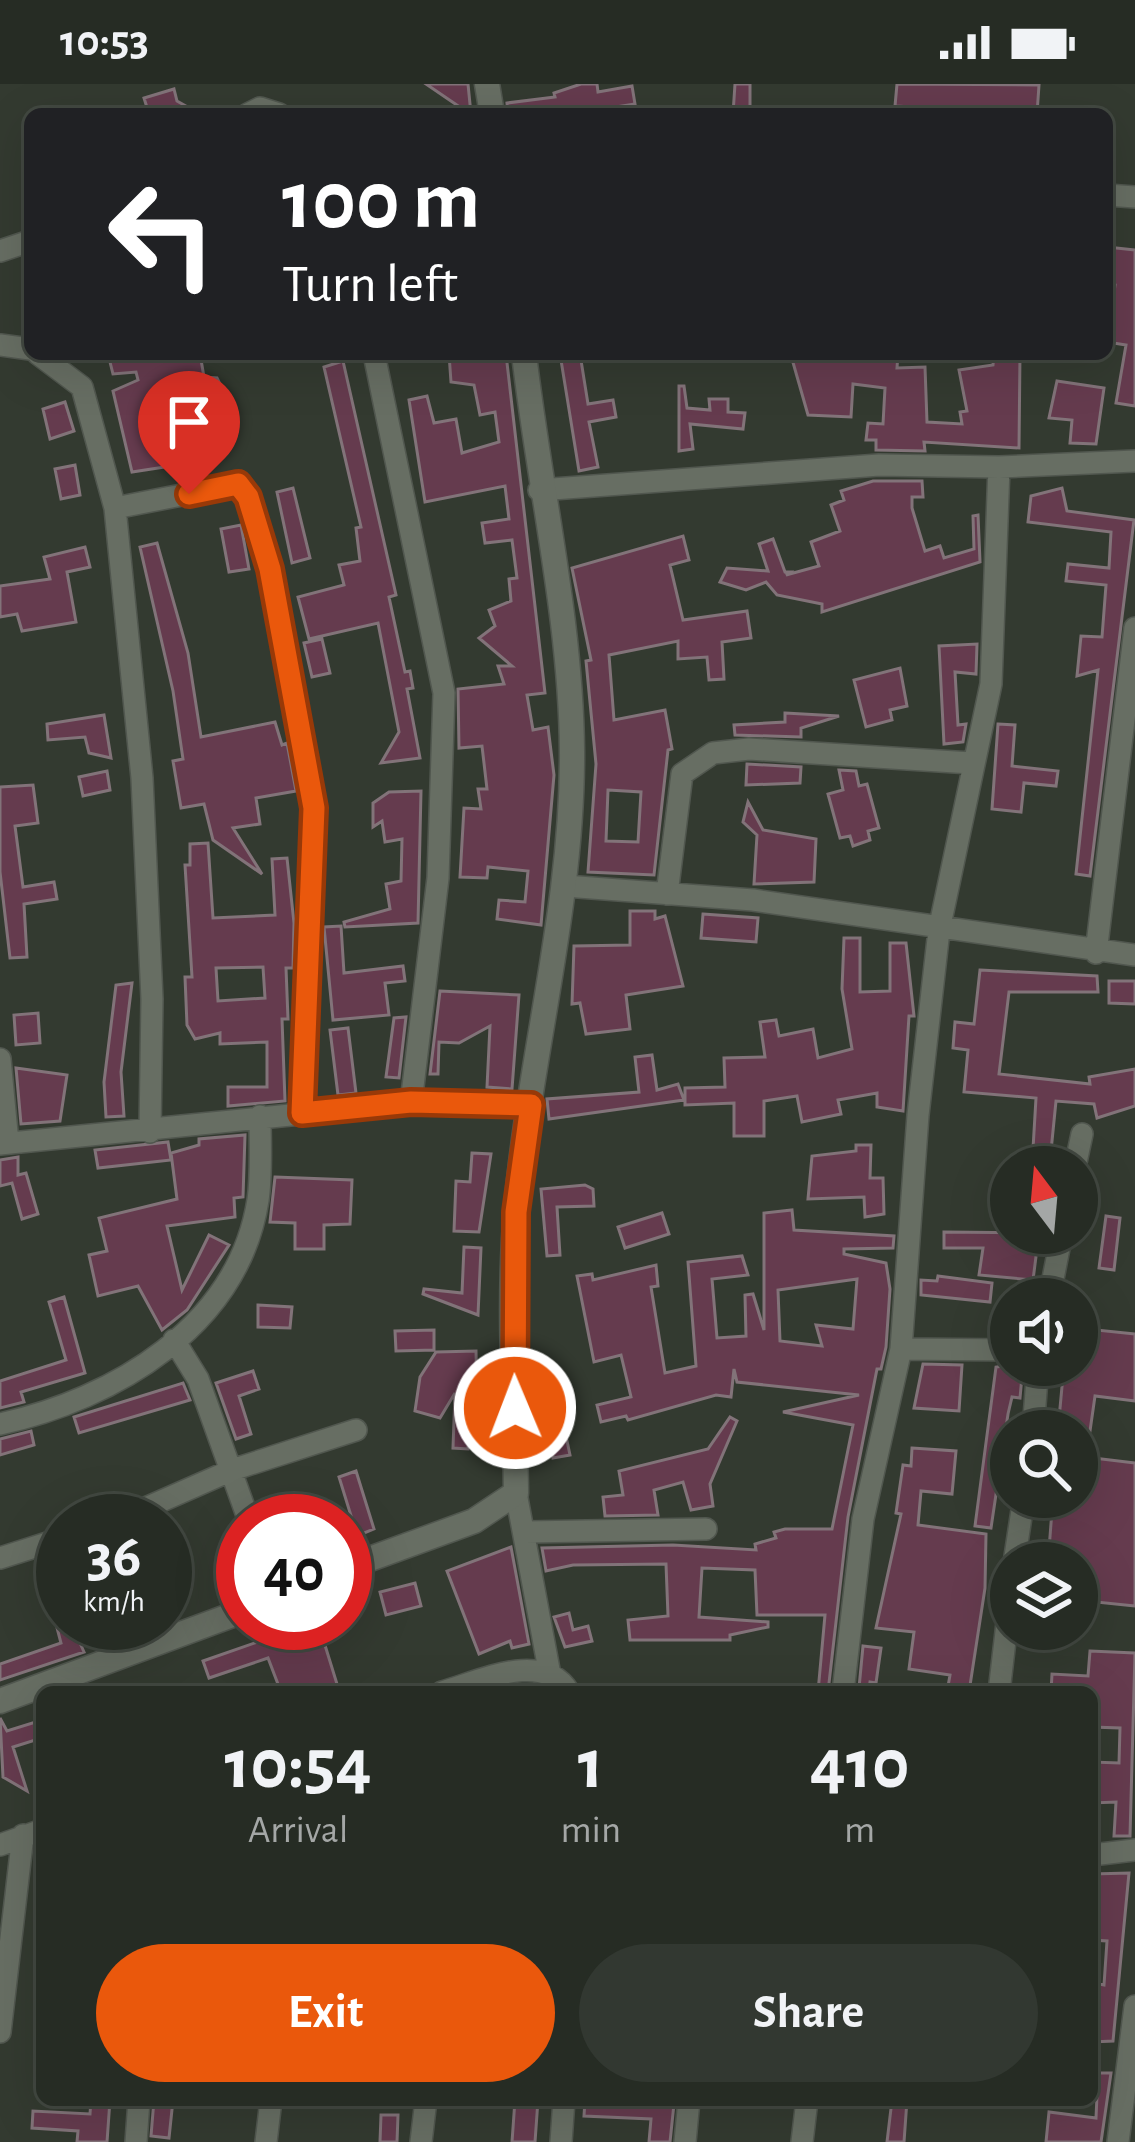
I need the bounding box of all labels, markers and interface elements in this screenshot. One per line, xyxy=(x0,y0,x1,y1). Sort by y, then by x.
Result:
text: 10:53 xyxy=(60,19,149,64)
icon: left xyxy=(84,156,240,312)
text: 100 m xyxy=(282,160,480,244)
text: Turn left xyxy=(282,258,458,312)
pin xyxy=(138,371,240,494)
icon: arrive xyxy=(156,389,222,455)
north arrow xyxy=(990,1146,1098,1254)
map controls xyxy=(990,1146,1098,1650)
button: sound xyxy=(990,1278,1098,1386)
position arrow xyxy=(452,1345,578,1471)
button: search xyxy=(990,1410,1098,1518)
speed limit sign: 40 xyxy=(216,1494,372,1650)
text: 36 xyxy=(87,1527,141,1587)
button: layers xyxy=(990,1542,1098,1650)
text: km/h xyxy=(83,1587,145,1617)
text: 10:54 xyxy=(225,1729,372,1801)
text: 1 xyxy=(578,1729,604,1801)
text: 410 xyxy=(810,1729,909,1801)
text: Arrival xyxy=(248,1811,348,1850)
text: min xyxy=(560,1811,621,1850)
text: m xyxy=(844,1811,875,1850)
button: Exit xyxy=(96,1944,555,2082)
button: Share xyxy=(579,1944,1038,2082)

